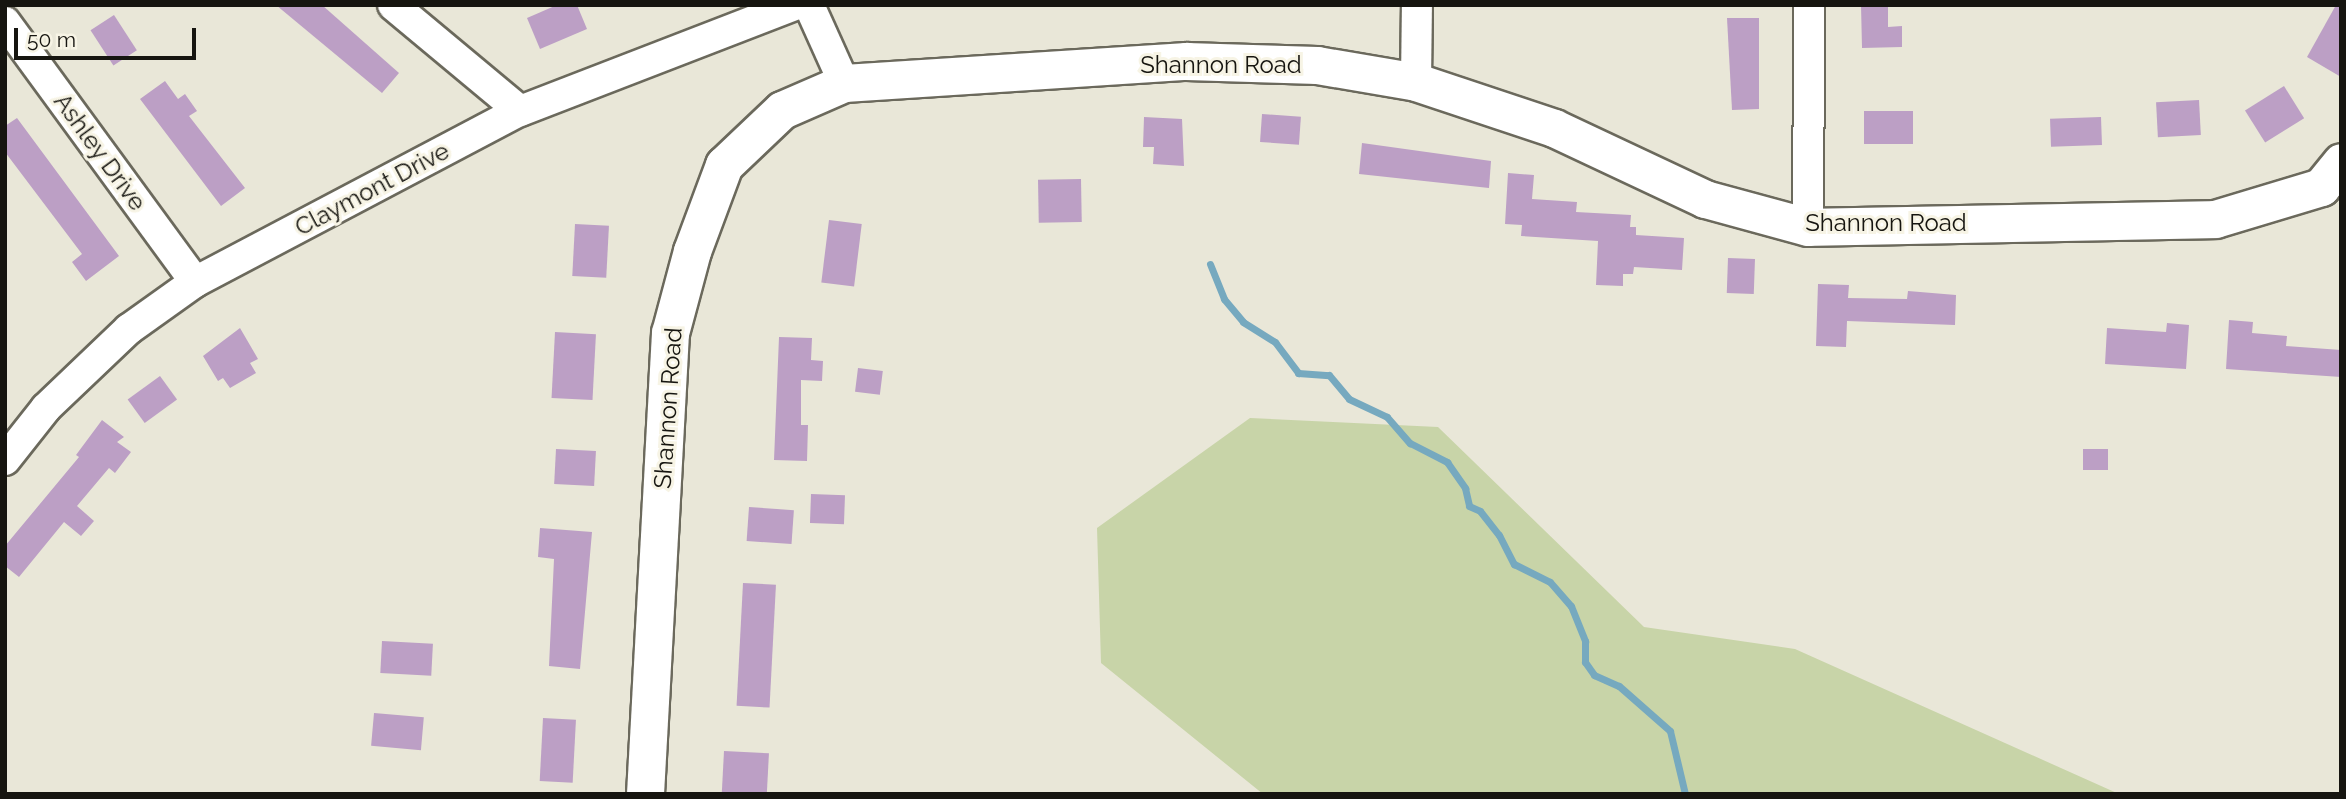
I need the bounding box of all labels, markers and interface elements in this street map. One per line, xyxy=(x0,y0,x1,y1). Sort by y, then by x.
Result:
scale bar xyxy=(18,14,200,58)
text: 50 m xyxy=(27,27,76,52)
street label: Shannon Road xyxy=(1140,51,1302,79)
street label: Ashley Drive xyxy=(48,88,152,216)
street label: Claymont Drive xyxy=(290,136,454,242)
street label: Shannon Road xyxy=(1805,209,1967,237)
street label: Shannon Road xyxy=(648,326,688,490)

